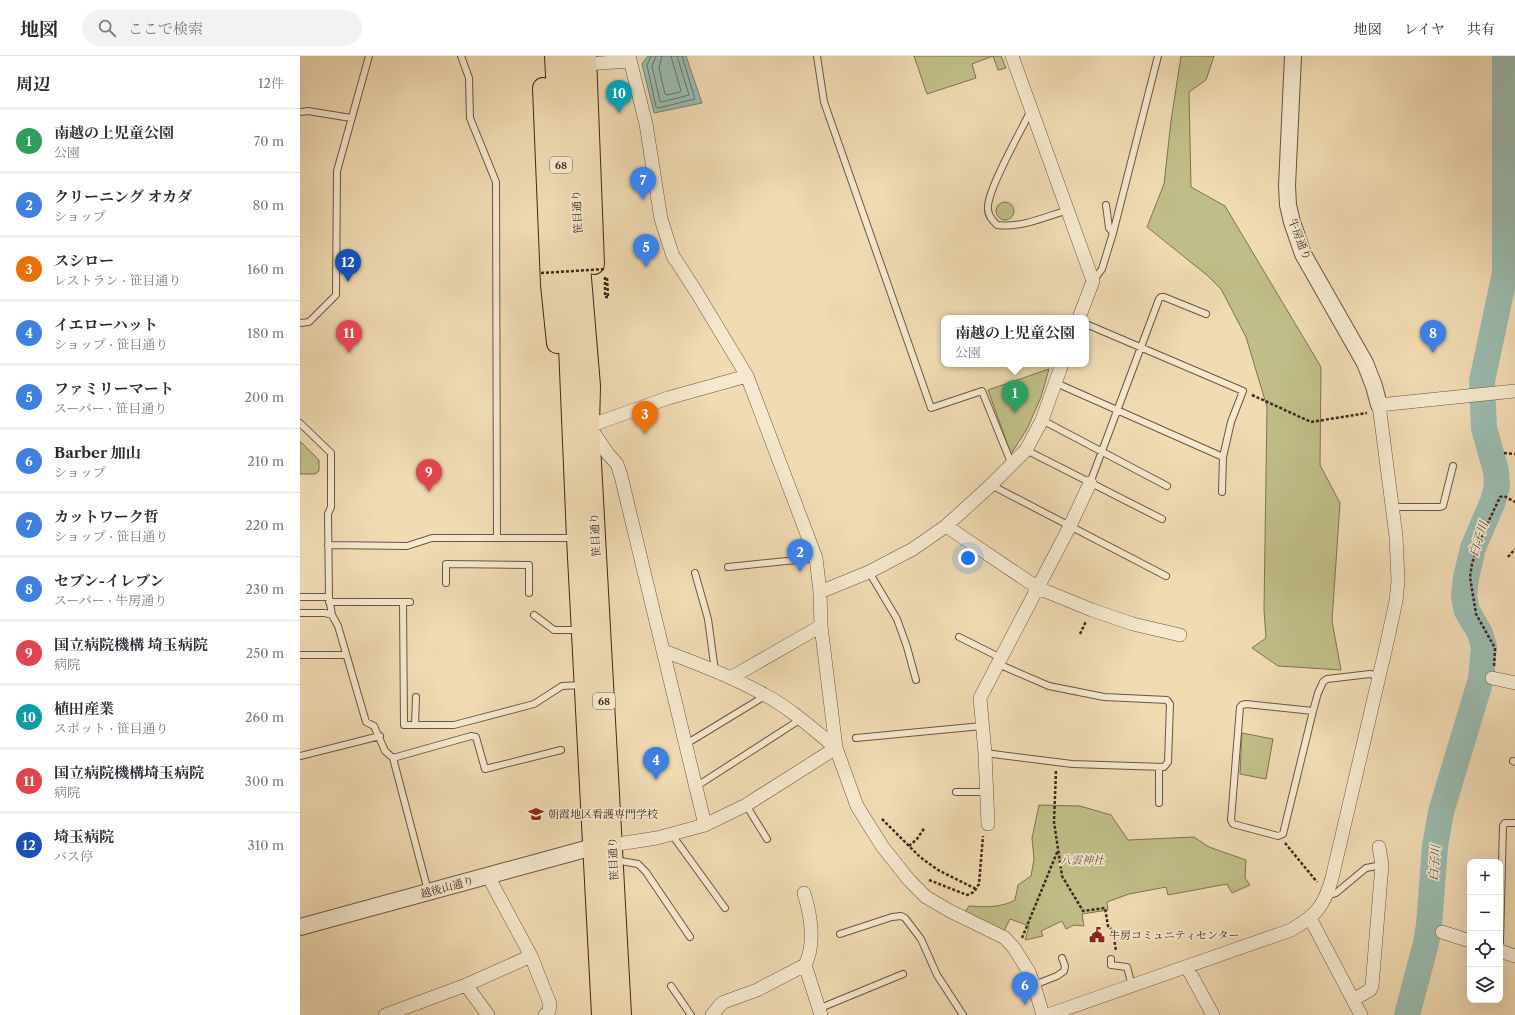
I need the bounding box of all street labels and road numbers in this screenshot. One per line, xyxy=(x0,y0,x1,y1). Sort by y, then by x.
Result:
road number: 68 xyxy=(550,157,572,173)
street label: 笹目通り xyxy=(569,190,585,234)
street label: 牛房通り xyxy=(1286,216,1314,262)
street label: 笹目通り xyxy=(587,513,603,557)
road number: 68 xyxy=(593,693,615,709)
street label: 笹目通り xyxy=(605,837,621,881)
street label: 越後山通り xyxy=(419,873,475,901)

